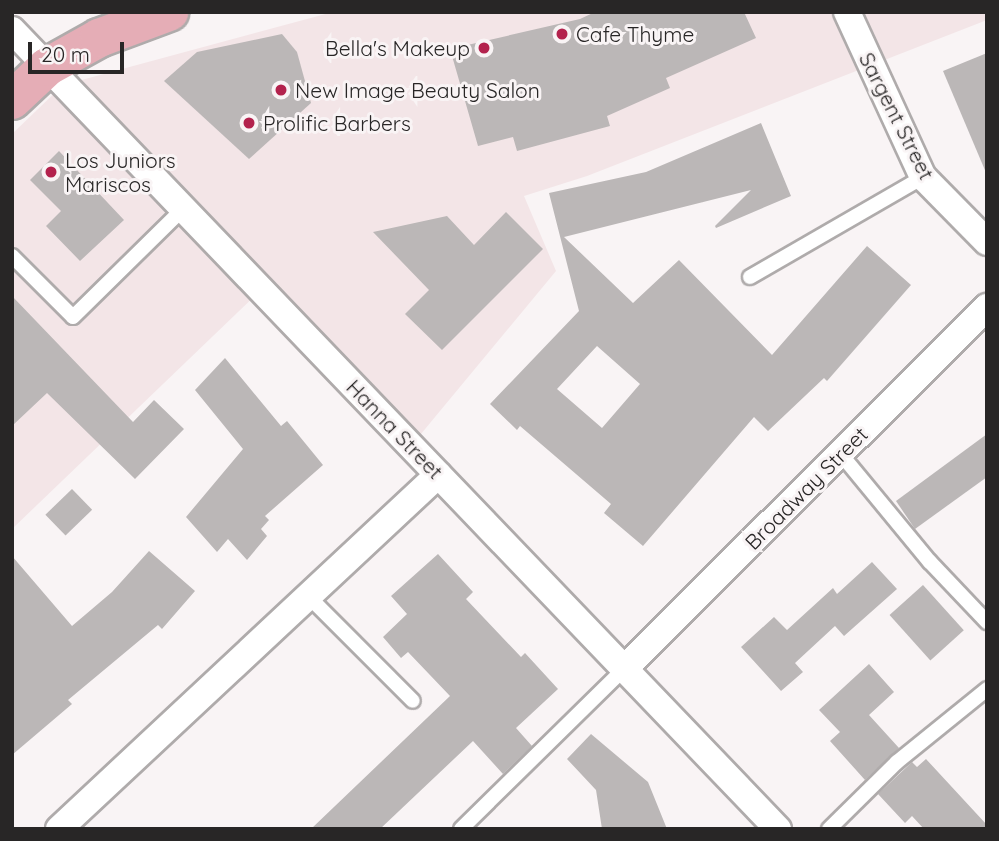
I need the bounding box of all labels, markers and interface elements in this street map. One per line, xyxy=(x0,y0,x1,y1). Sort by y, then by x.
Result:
place label: Cafe Thyme xyxy=(576,21,694,47)
marker: Cafe Thyme xyxy=(554,26,570,42)
scale bar xyxy=(32,28,128,72)
place label: Bella's Makeup xyxy=(325,35,470,61)
marker: Bella's Makeup xyxy=(476,40,492,56)
text: 20 m xyxy=(41,41,90,67)
street label: Sargent Street xyxy=(854,48,940,184)
place label: New Image Beauty Salon xyxy=(295,77,540,103)
marker: New Image Beauty Salon xyxy=(273,82,289,98)
place label: Prolific Barbers xyxy=(263,110,411,136)
marker: Prolific Barbers xyxy=(241,115,257,131)
place label: Los Juniors Mariscos xyxy=(65,147,176,197)
marker: Los Juniors Mariscos xyxy=(43,164,59,180)
street label: Hanna Street xyxy=(341,374,449,484)
street label: Broadway Street xyxy=(739,421,873,555)

